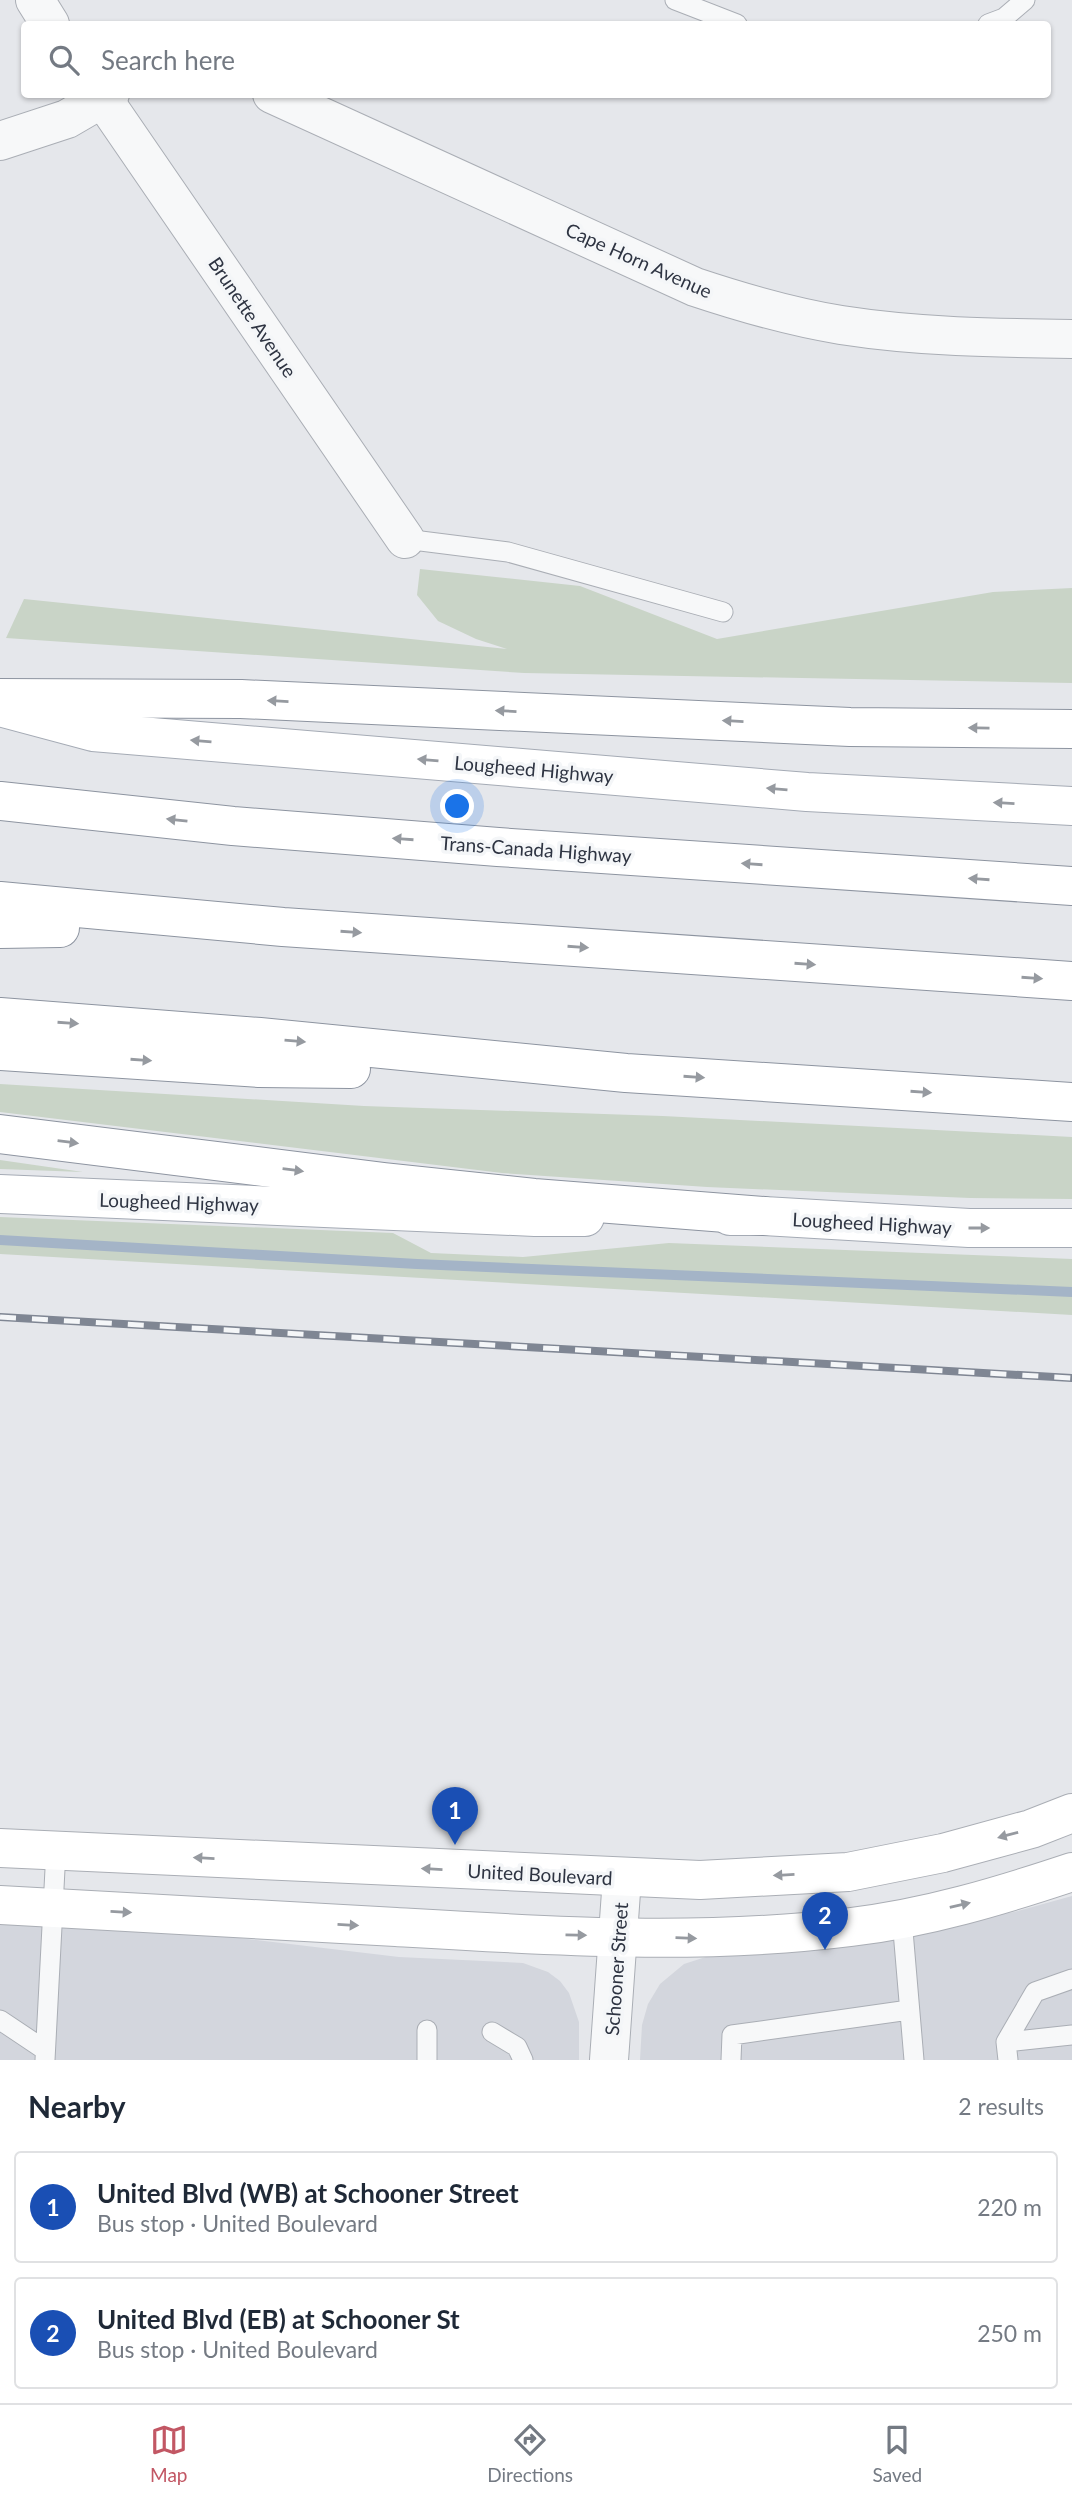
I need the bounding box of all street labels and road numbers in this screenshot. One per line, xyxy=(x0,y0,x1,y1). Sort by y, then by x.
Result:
street label: Cape Horn Avenue xyxy=(562,218,716,302)
street label: Brunette Avenue xyxy=(204,252,302,382)
street label: Lougheed Highway xyxy=(453,751,615,787)
street label: Trans-Canada Highway xyxy=(440,831,633,867)
street label: Lougheed Highway xyxy=(99,1188,259,1216)
street label: Lougheed Highway xyxy=(792,1207,953,1239)
street label: United Boulevard xyxy=(467,1859,613,1889)
street label: Schooner Street xyxy=(600,1901,632,2036)

